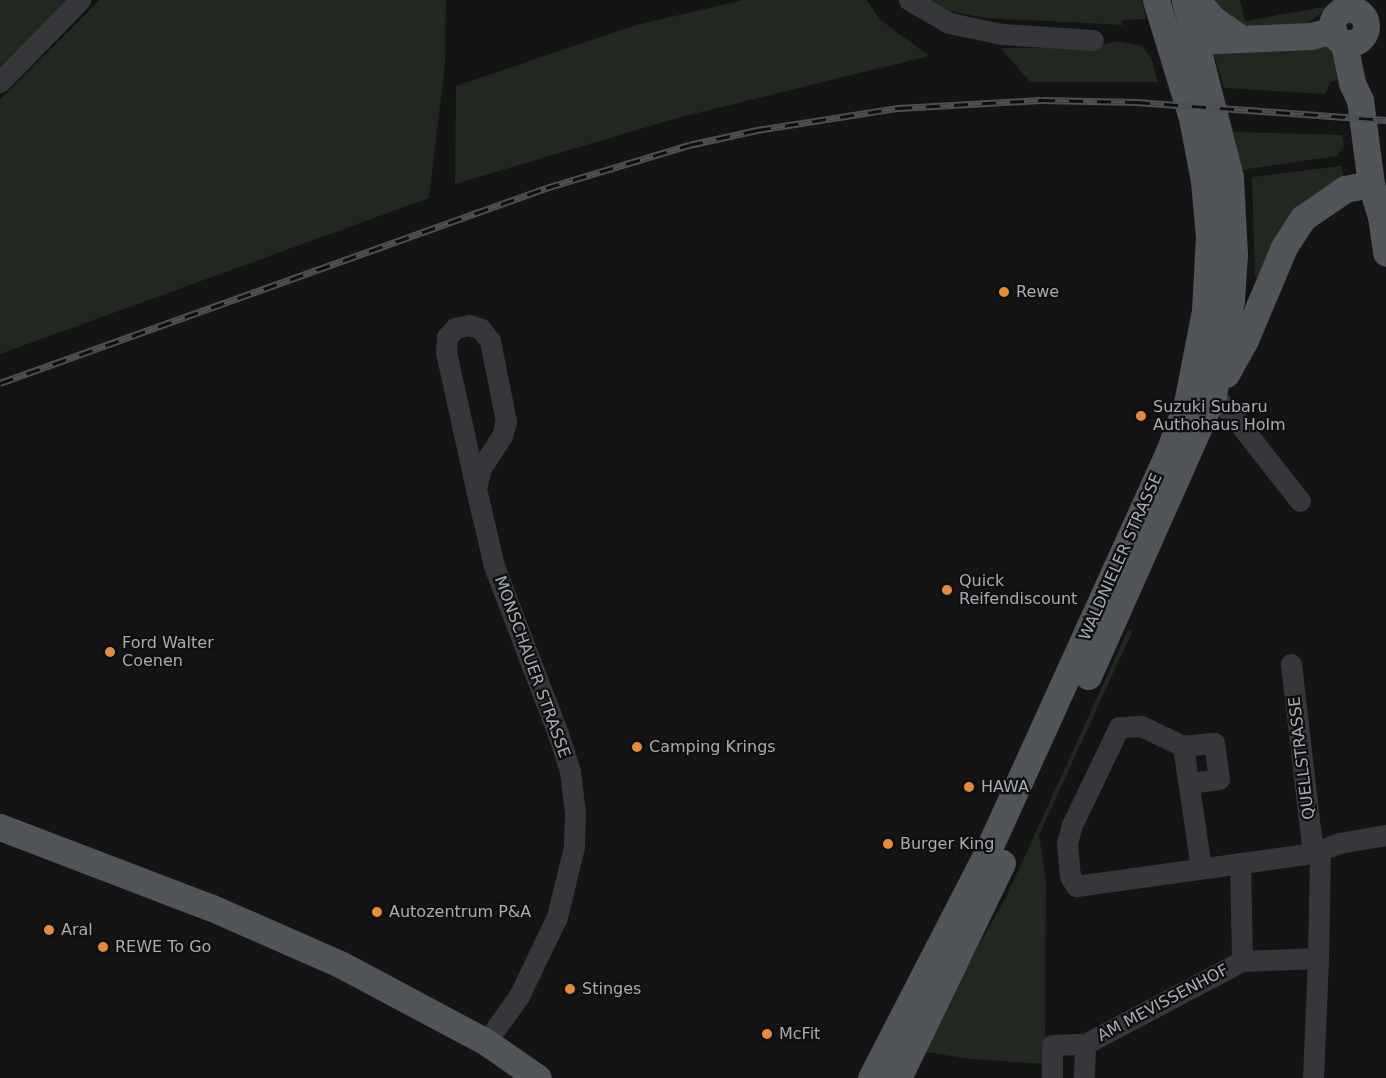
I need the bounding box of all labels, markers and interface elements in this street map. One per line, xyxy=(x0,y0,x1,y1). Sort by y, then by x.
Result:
place label: Rewe xyxy=(1016,282,1059,302)
marker: Rewe xyxy=(997,285,1011,299)
place label: Suzuki Subaru Authohaus Holm xyxy=(1153,397,1286,435)
marker: Suzuki Subaru Authohaus Holm xyxy=(1134,409,1148,423)
street label: WALDNIELER STRASSE xyxy=(1075,470,1167,644)
place label: Quick Reifendiscount xyxy=(959,571,1077,609)
street label: MONSCHAUER STRASSE xyxy=(490,573,574,761)
marker: Quick Reifendiscount xyxy=(940,583,954,597)
place label: Ford Walter Coenen xyxy=(122,633,214,671)
marker: Ford Walter Coenen xyxy=(103,645,117,659)
street label: QUELLSTRASSE xyxy=(1285,695,1319,821)
place label: Camping Krings xyxy=(649,737,776,757)
marker: Camping Krings xyxy=(630,740,644,754)
place label: HAWA xyxy=(981,777,1029,797)
marker: HAWA xyxy=(962,780,976,794)
place label: Burger King xyxy=(900,834,994,854)
marker: Burger King xyxy=(881,837,895,851)
place label: Autozentrum P&A xyxy=(389,902,531,922)
marker: Autozentrum P&A xyxy=(370,905,384,919)
place label: Aral xyxy=(61,920,93,940)
marker: Aral xyxy=(42,923,56,937)
place label: REWE To Go xyxy=(115,937,211,957)
marker: REWE To Go xyxy=(96,940,110,954)
street label: AM MEVISSENHOF xyxy=(1094,960,1232,1046)
place label: Stinges xyxy=(582,979,641,999)
marker: Stinges xyxy=(563,982,577,996)
place label: McFit xyxy=(779,1024,820,1044)
marker: McFit xyxy=(760,1027,774,1041)

